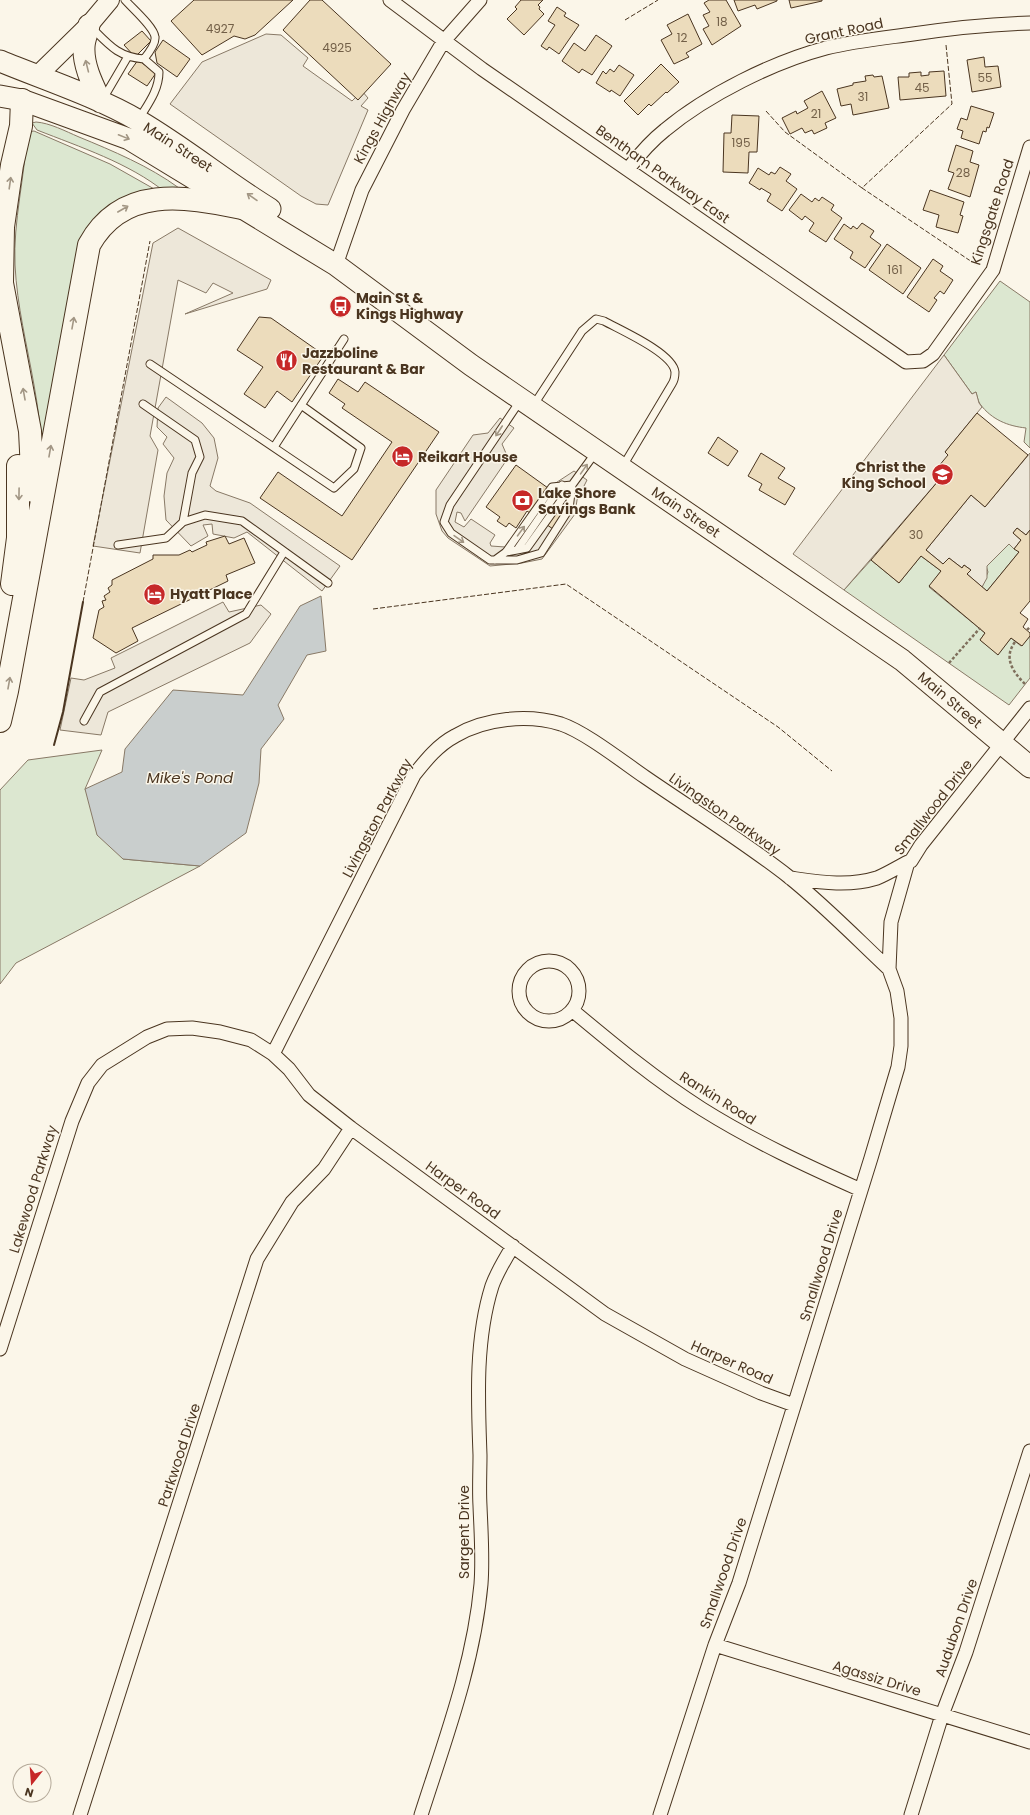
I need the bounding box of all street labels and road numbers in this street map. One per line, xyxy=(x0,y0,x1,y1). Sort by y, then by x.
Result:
street label: Grant Road xyxy=(803,13,885,49)
street label: Kings Highway xyxy=(349,69,415,167)
street label: Main Street xyxy=(140,117,216,177)
street label: Bentham Parkway East xyxy=(592,120,734,228)
street label: Kingsgate Road xyxy=(965,156,1019,268)
street label: Main Street xyxy=(648,482,724,542)
street label: Main Street xyxy=(913,667,987,733)
street label: Livingston Parkway xyxy=(337,755,417,881)
street label: Smallwood Drive xyxy=(889,755,977,859)
street label: Livingston Parkway xyxy=(665,768,785,860)
street label: Rankin Road xyxy=(676,1067,760,1129)
street label: Lakewood Parkway xyxy=(4,1122,62,1255)
street label: Harper Road xyxy=(422,1156,504,1224)
street label: Smallwood Drive xyxy=(794,1206,848,1324)
street label: Harper Road xyxy=(688,1335,776,1389)
street label: Parkwood Drive xyxy=(153,1400,205,1509)
street label: Sargent Drive xyxy=(454,1485,474,1579)
street label: Smallwood Drive xyxy=(695,1514,752,1631)
street label: Audubon Drive xyxy=(930,1576,982,1680)
street label: Agassiz Drive xyxy=(830,1655,924,1701)

